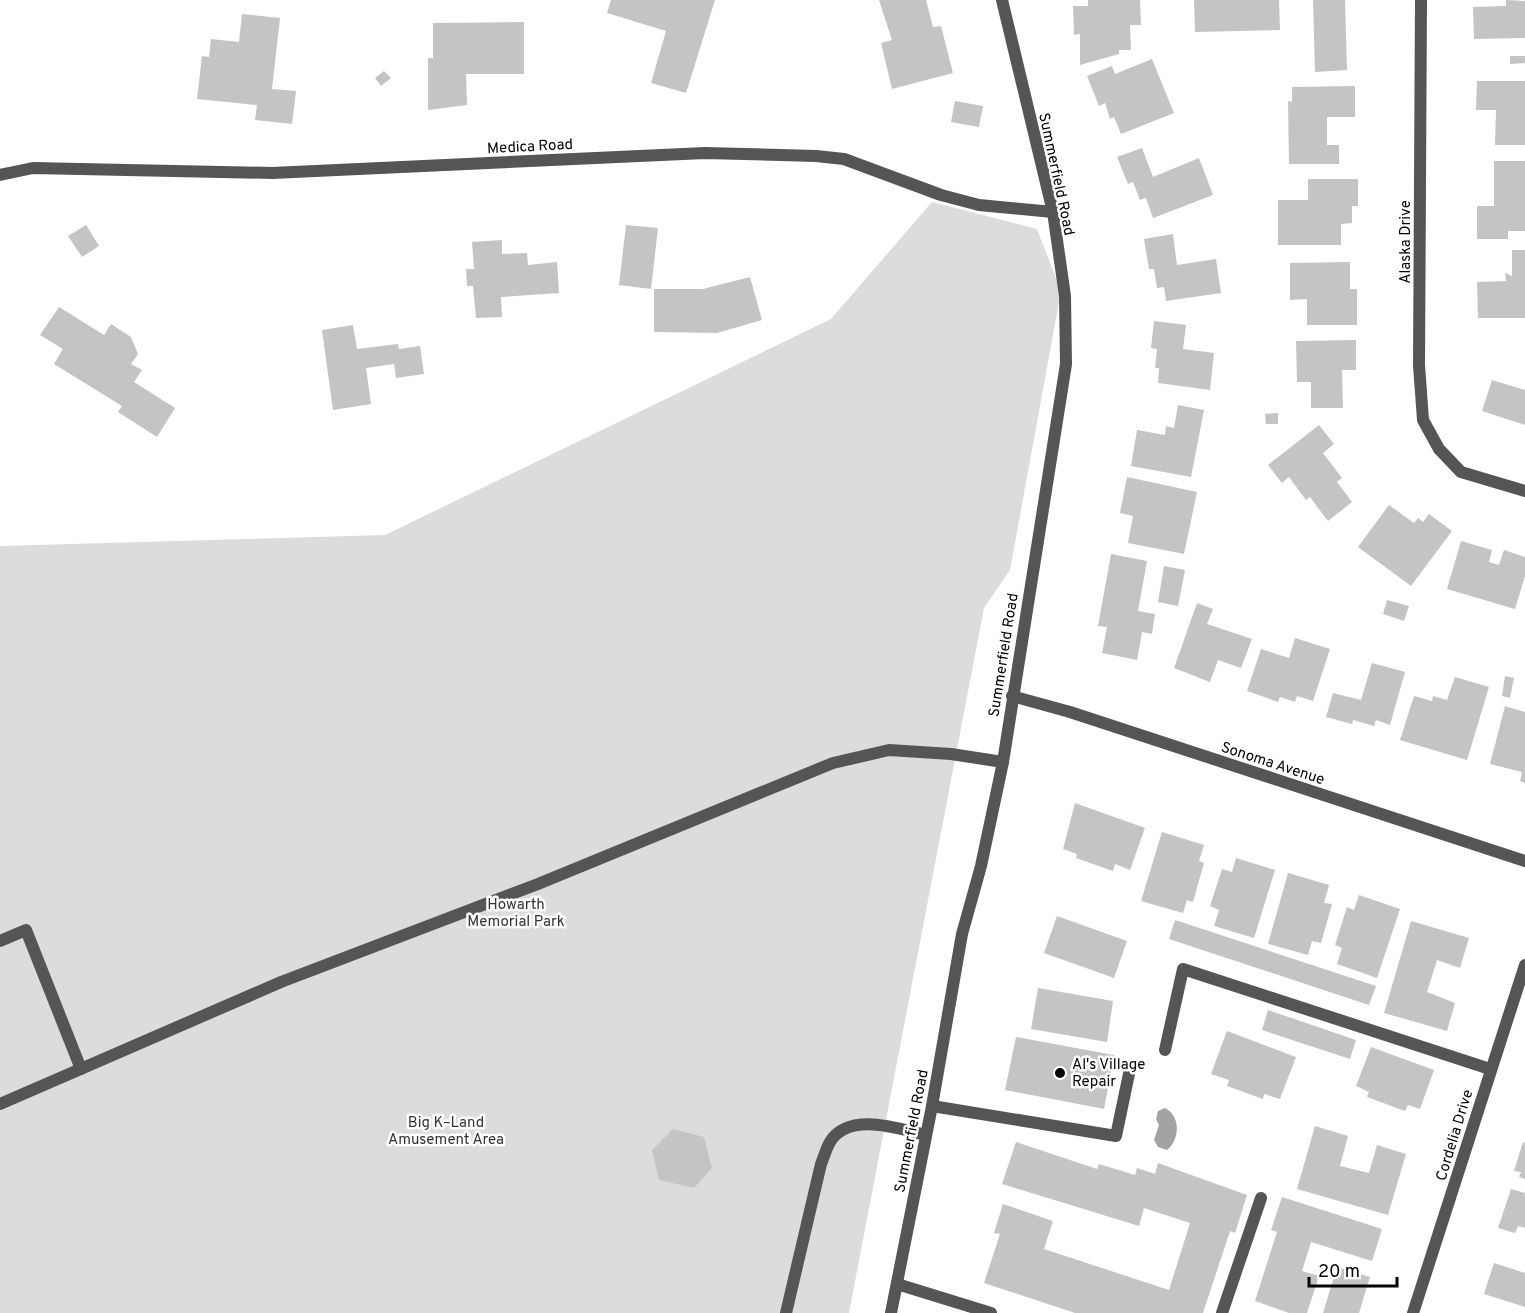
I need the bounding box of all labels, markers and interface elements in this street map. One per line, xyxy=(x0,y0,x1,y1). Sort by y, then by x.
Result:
street label: Summerfield Road xyxy=(1033,111,1078,237)
street label: Medica Road xyxy=(487,136,574,159)
street label: Alaska Drive xyxy=(1397,200,1416,284)
street label: Summerfield Road xyxy=(985,592,1024,718)
street label: Sonoma Avenue xyxy=(1218,739,1327,790)
park label: Howarth Memorial Park xyxy=(467,896,565,932)
place label: Al's Village Repair xyxy=(1072,1056,1145,1092)
marker: Al's Village Repair xyxy=(1053,1066,1067,1080)
street label: Summerfield Road xyxy=(891,1068,934,1194)
street label: Cordelia Drive xyxy=(1433,1087,1478,1184)
park label: Big K–Land Amusement Area xyxy=(388,1114,504,1150)
scale bar xyxy=(1309,1250,1398,1288)
text: 20 m xyxy=(1318,1261,1360,1284)

